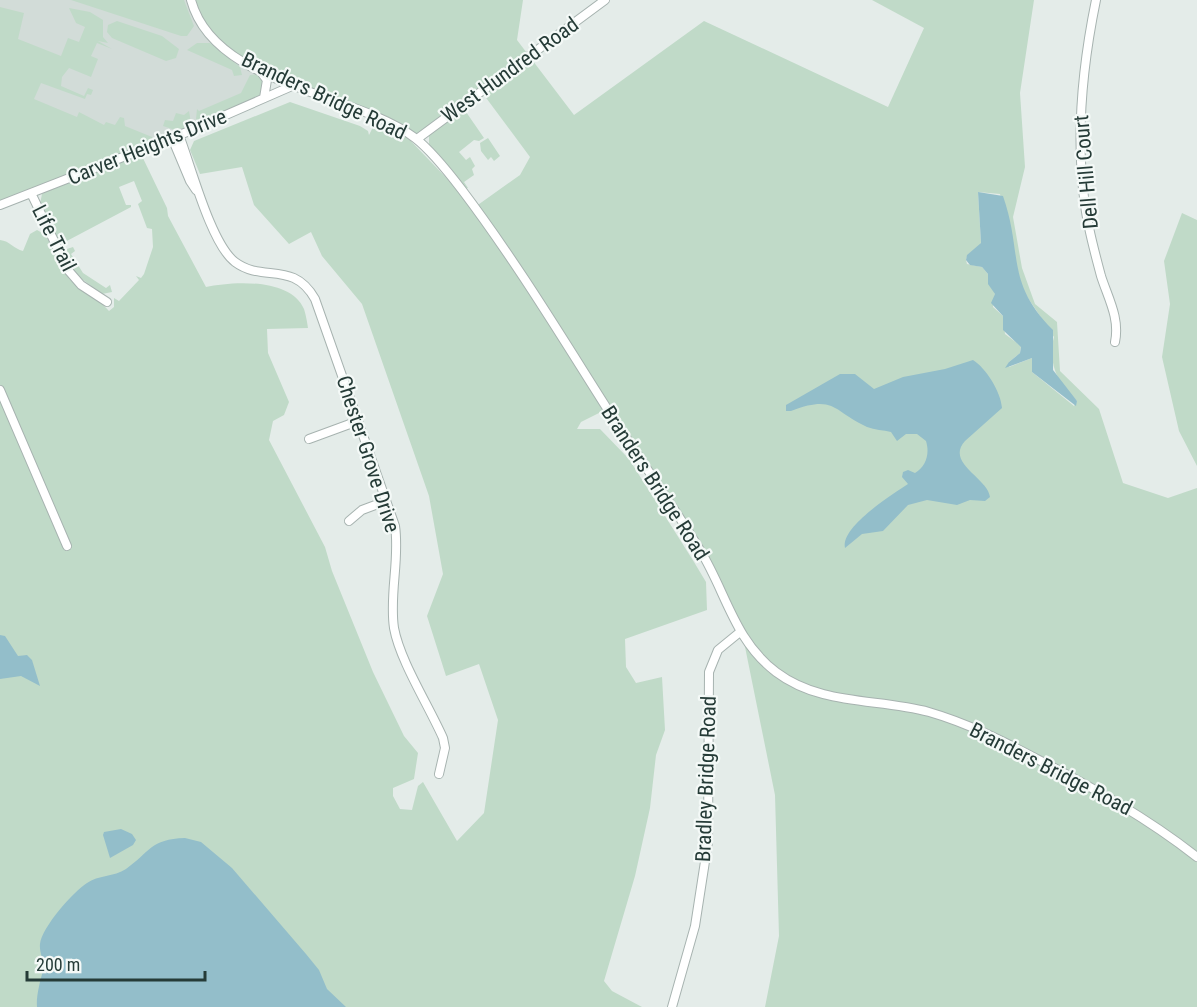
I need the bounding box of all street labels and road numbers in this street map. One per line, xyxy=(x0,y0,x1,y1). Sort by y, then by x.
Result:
street label: West Hundred Road xyxy=(437,12,583,128)
street label: Branders Bridge Road xyxy=(238,47,410,145)
street label: Carver Heights Drive xyxy=(64,104,230,190)
street label: Dell Hill Court xyxy=(1069,114,1103,230)
street label: Life Trail xyxy=(27,201,81,275)
street label: Chester Grove Drive xyxy=(331,373,405,535)
street label: Branders Bridge Road xyxy=(596,401,714,565)
street label: Bradley Bridge Road xyxy=(691,695,721,863)
street label: Branders Bridge Road xyxy=(966,718,1136,820)

